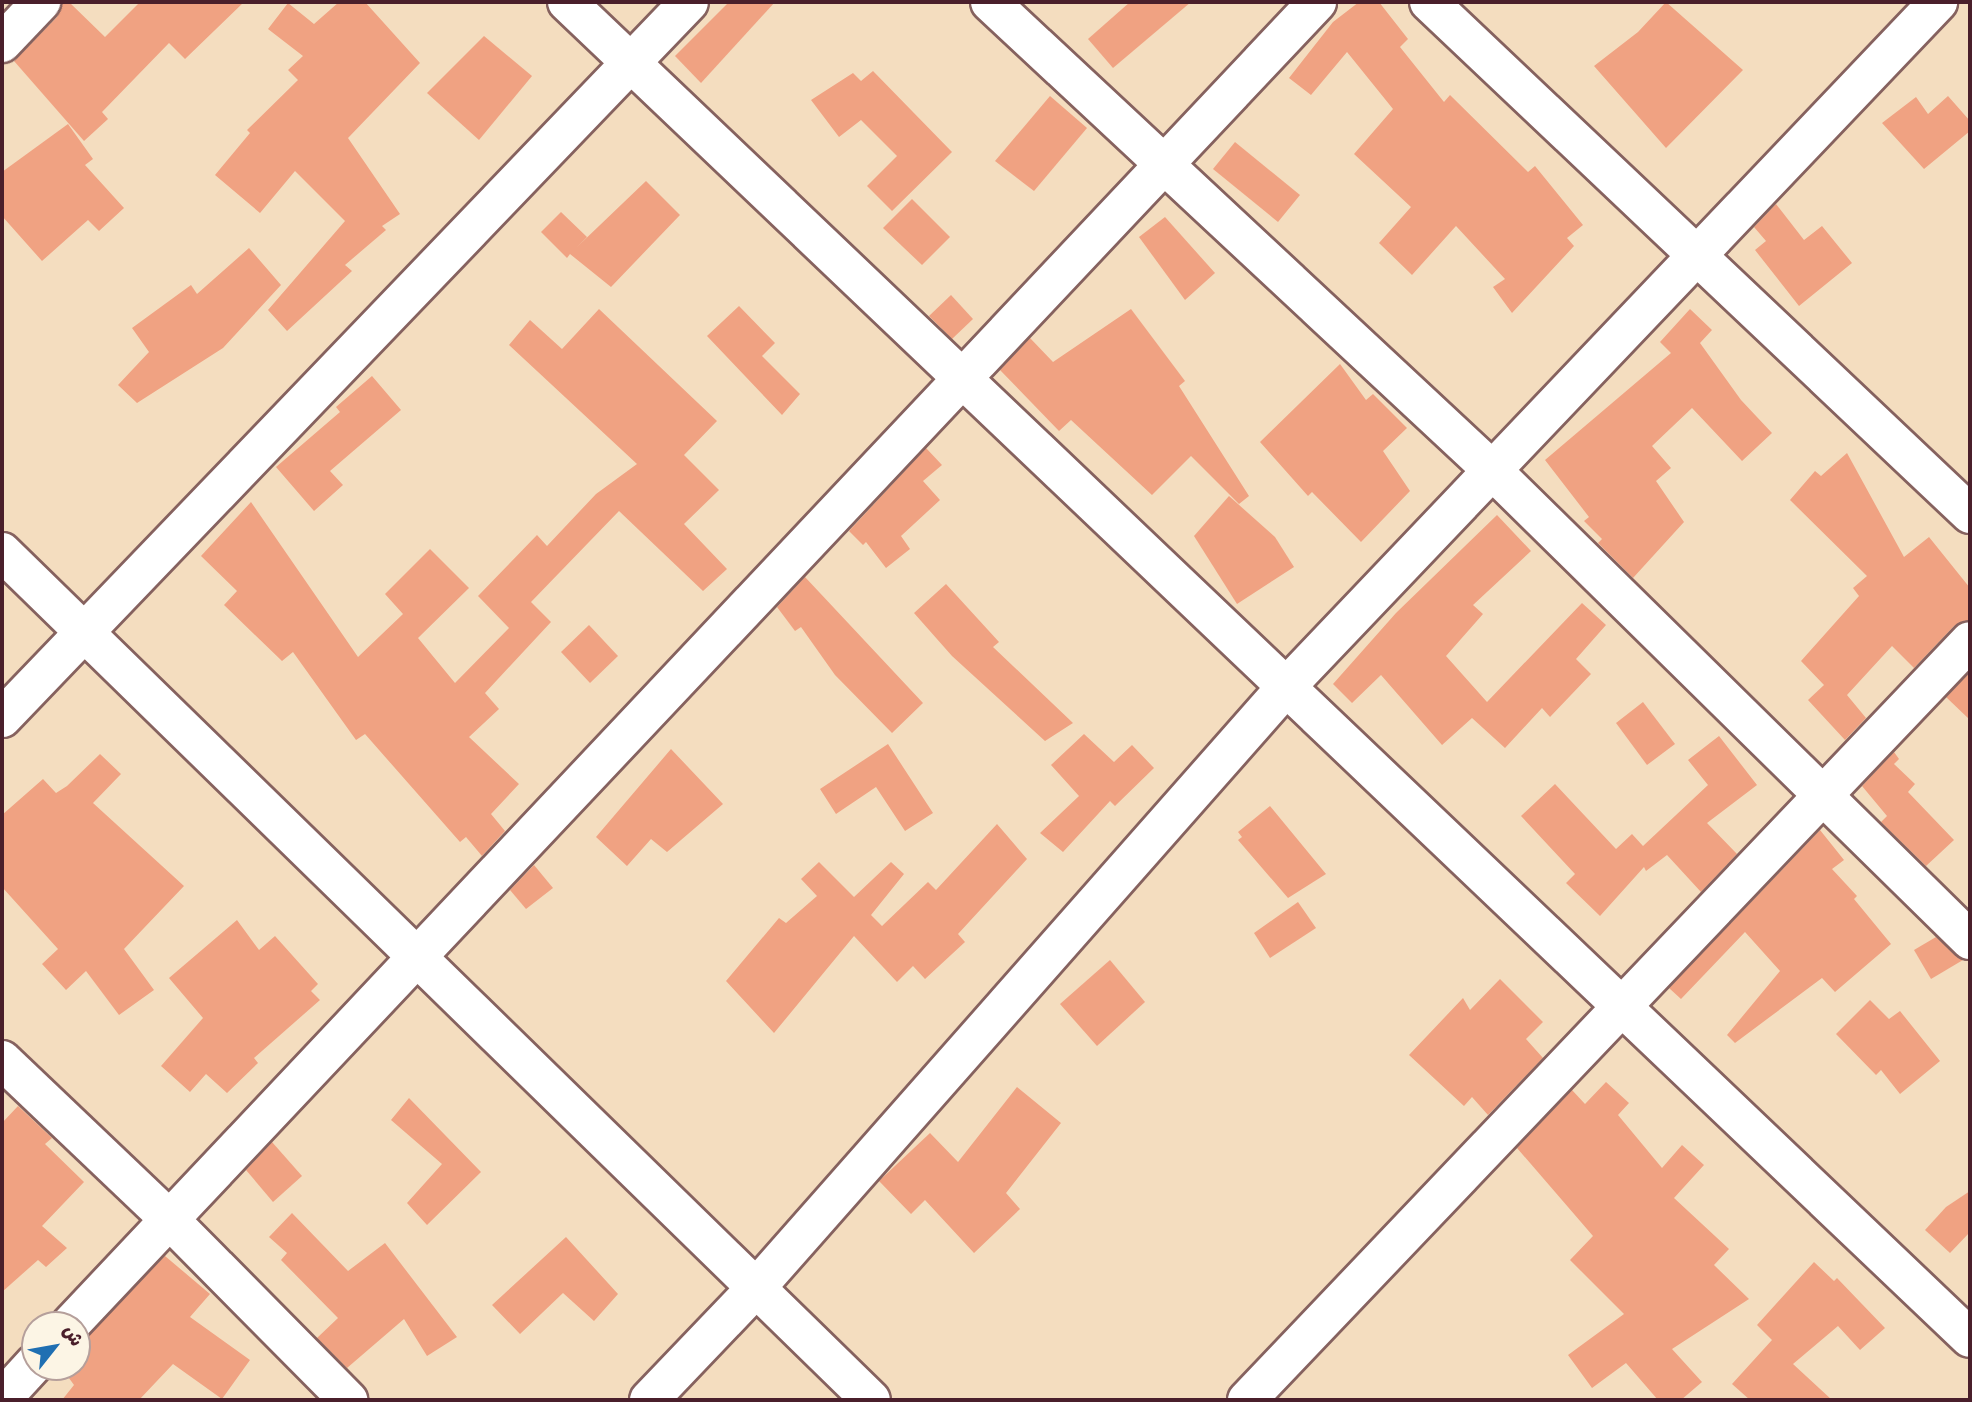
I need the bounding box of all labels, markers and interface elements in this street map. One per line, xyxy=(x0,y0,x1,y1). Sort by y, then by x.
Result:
north arrow xyxy=(21,1311,91,1381)
text: ش xyxy=(57,1321,88,1351)

